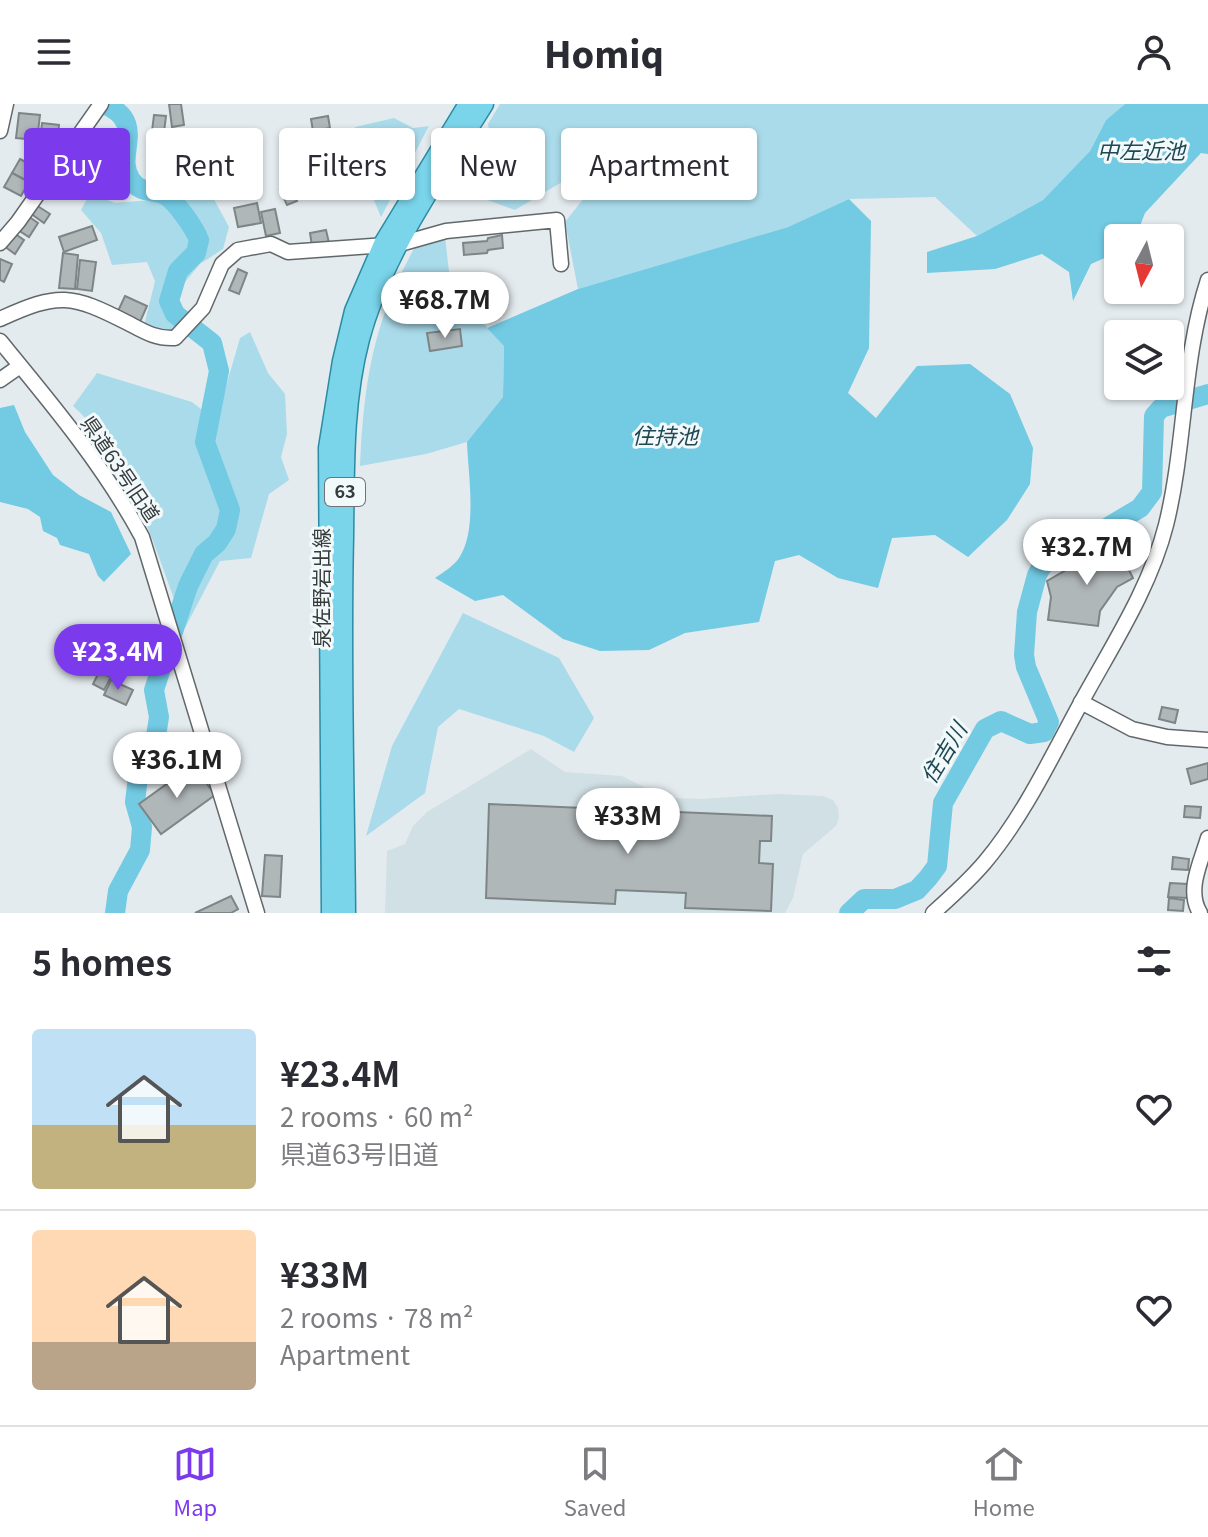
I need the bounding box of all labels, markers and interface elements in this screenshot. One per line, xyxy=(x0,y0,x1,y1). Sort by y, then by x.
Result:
text: Homiq xyxy=(544,26,664,78)
icon: menu xyxy=(32,30,76,74)
icon: person xyxy=(1132,30,1176,74)
chip: Buy xyxy=(24,128,130,200)
chip: Rent xyxy=(146,128,263,200)
chip: Filters xyxy=(279,128,415,200)
chip: New xyxy=(431,128,545,200)
chip: Apartment xyxy=(561,128,757,200)
water label: 中左近池 xyxy=(1097,133,1187,165)
north arrow xyxy=(1104,224,1184,304)
map controls xyxy=(1104,224,1184,400)
pin: ¥68.7M xyxy=(380,272,510,340)
text: ¥68.7M xyxy=(399,279,491,316)
button: layers xyxy=(1104,320,1184,400)
street label: 県道63号旧道 xyxy=(75,409,167,527)
water label: 住持池 xyxy=(632,418,700,450)
road number: 63 xyxy=(325,478,365,506)
pin: ¥32.7M xyxy=(1022,519,1152,587)
text: ¥32.7M xyxy=(1041,526,1133,563)
street label: 泉佐野岩出線 xyxy=(306,528,335,648)
pin: ¥23.4M xyxy=(53,624,183,692)
text: ¥23.4M xyxy=(72,631,164,668)
water label: 住吉川 xyxy=(912,714,974,789)
pin: ¥36.1M xyxy=(112,732,242,800)
text: ¥36.1M xyxy=(131,739,223,776)
pin: ¥33M xyxy=(581,788,675,856)
text: ¥33M xyxy=(594,795,662,832)
text: 5 homes xyxy=(32,937,172,986)
icon: filters xyxy=(1132,939,1176,983)
text: ¥23.4M xyxy=(280,1048,400,1097)
icon: home xyxy=(96,1061,192,1157)
icon: heart xyxy=(1132,1087,1176,1131)
text: 2 rooms · 60 m² xyxy=(280,1097,473,1134)
text: 県道63号旧道 xyxy=(280,1134,439,1171)
text: ¥33M xyxy=(280,1249,369,1298)
icon: home xyxy=(96,1262,192,1358)
icon: heart xyxy=(1132,1288,1176,1332)
text: 2 rooms · 78 m² xyxy=(280,1298,473,1335)
text: Apartment xyxy=(280,1335,410,1372)
tab: Map xyxy=(173,1442,217,1522)
tab: Saved xyxy=(564,1442,626,1522)
tab: Home xyxy=(973,1442,1035,1522)

